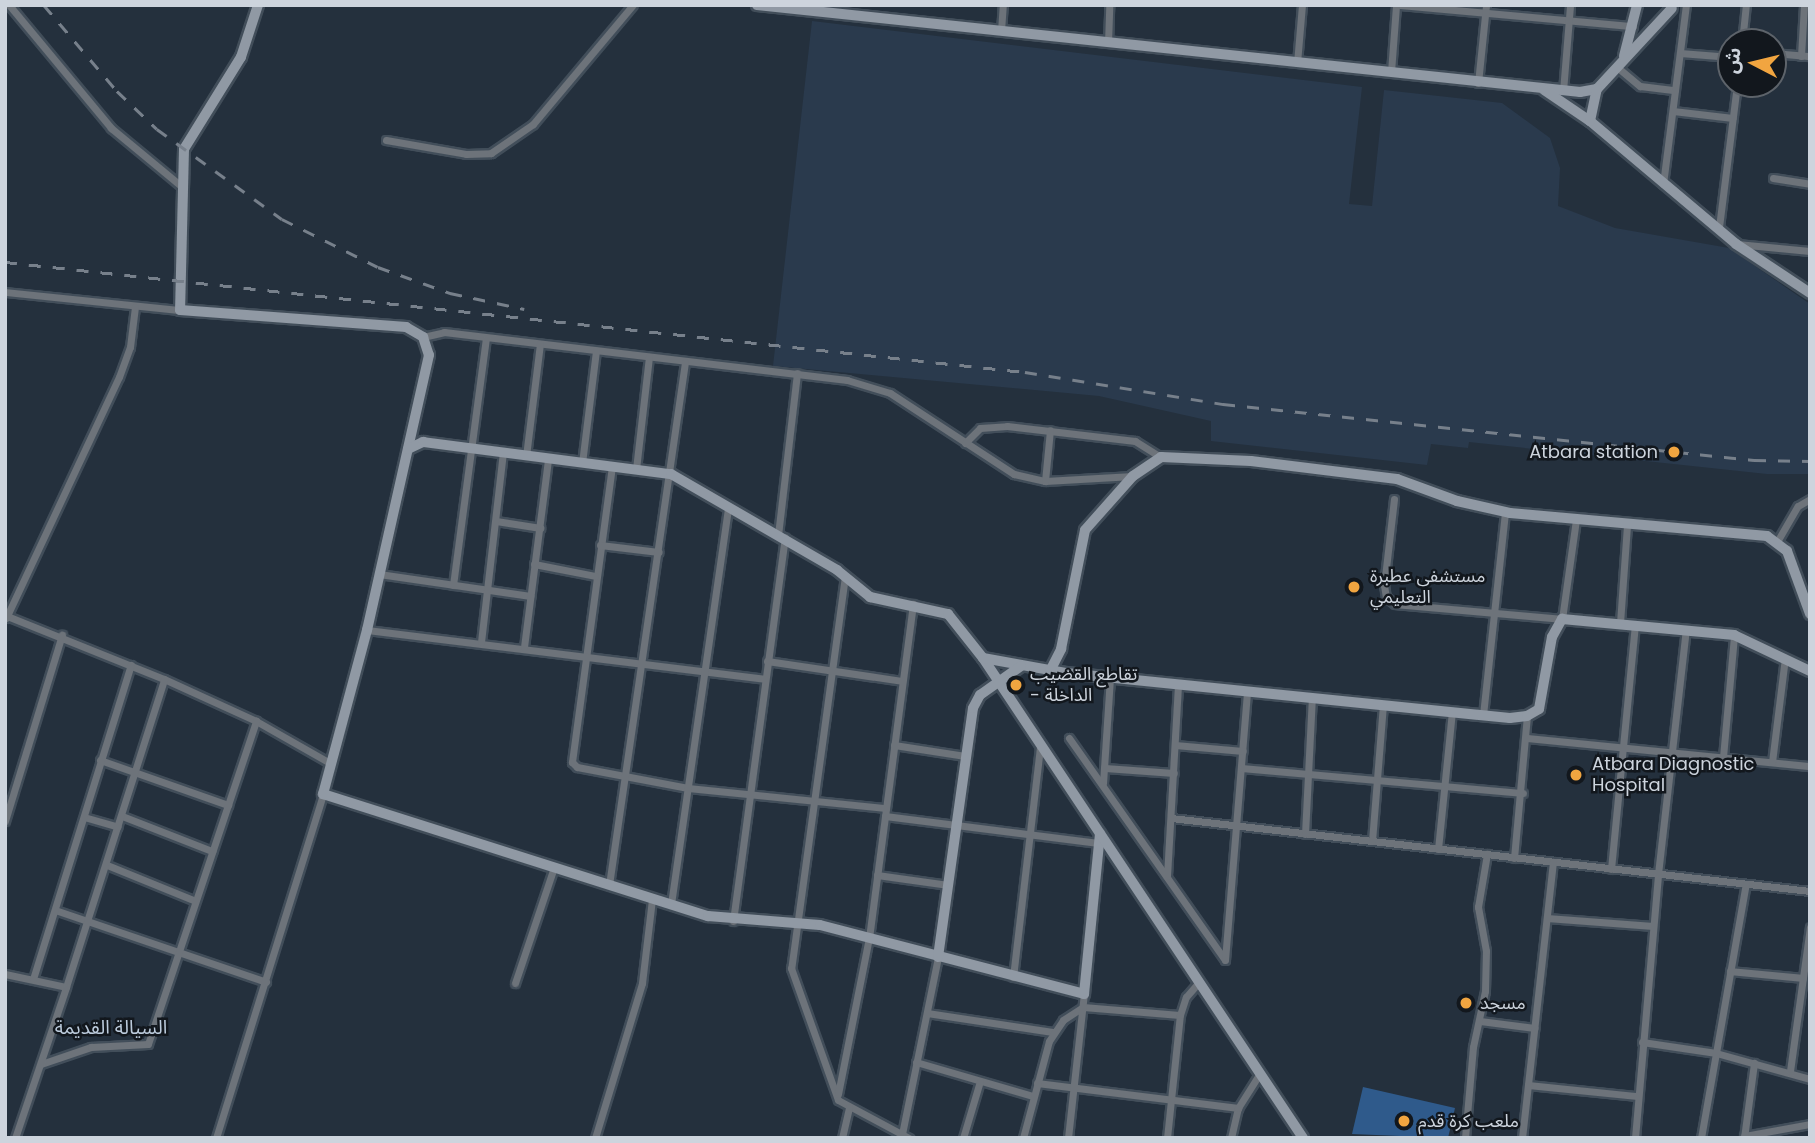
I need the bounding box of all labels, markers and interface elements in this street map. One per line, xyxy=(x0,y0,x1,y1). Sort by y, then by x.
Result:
north arrow xyxy=(1717,28,1787,98)
text: ش xyxy=(1718,46,1748,75)
place label: Atbara station xyxy=(1529,441,1658,463)
marker: Atbara station xyxy=(1664,442,1684,462)
place label: مستشفى عطبرة التعليمي xyxy=(1370,566,1485,608)
marker: مستشفى عطبرة التعليمي xyxy=(1344,577,1364,597)
place label: تقاطع القضيب - الداخلة xyxy=(1030,664,1137,706)
marker: تقاطع القضيب - الداخلة xyxy=(1008,677,1024,693)
place label: Atbara Diagnostic Hospital xyxy=(1592,754,1755,796)
marker: Atbara Diagnostic Hospital xyxy=(1566,765,1586,785)
place label: مسجد xyxy=(1480,992,1526,1014)
marker: مسجد xyxy=(1458,995,1474,1011)
district label: السيالة القديمة xyxy=(55,1017,167,1039)
place label: ملعب كرة قدم xyxy=(1418,1110,1519,1132)
marker: ملعب كرة قدم xyxy=(1396,1113,1412,1129)

